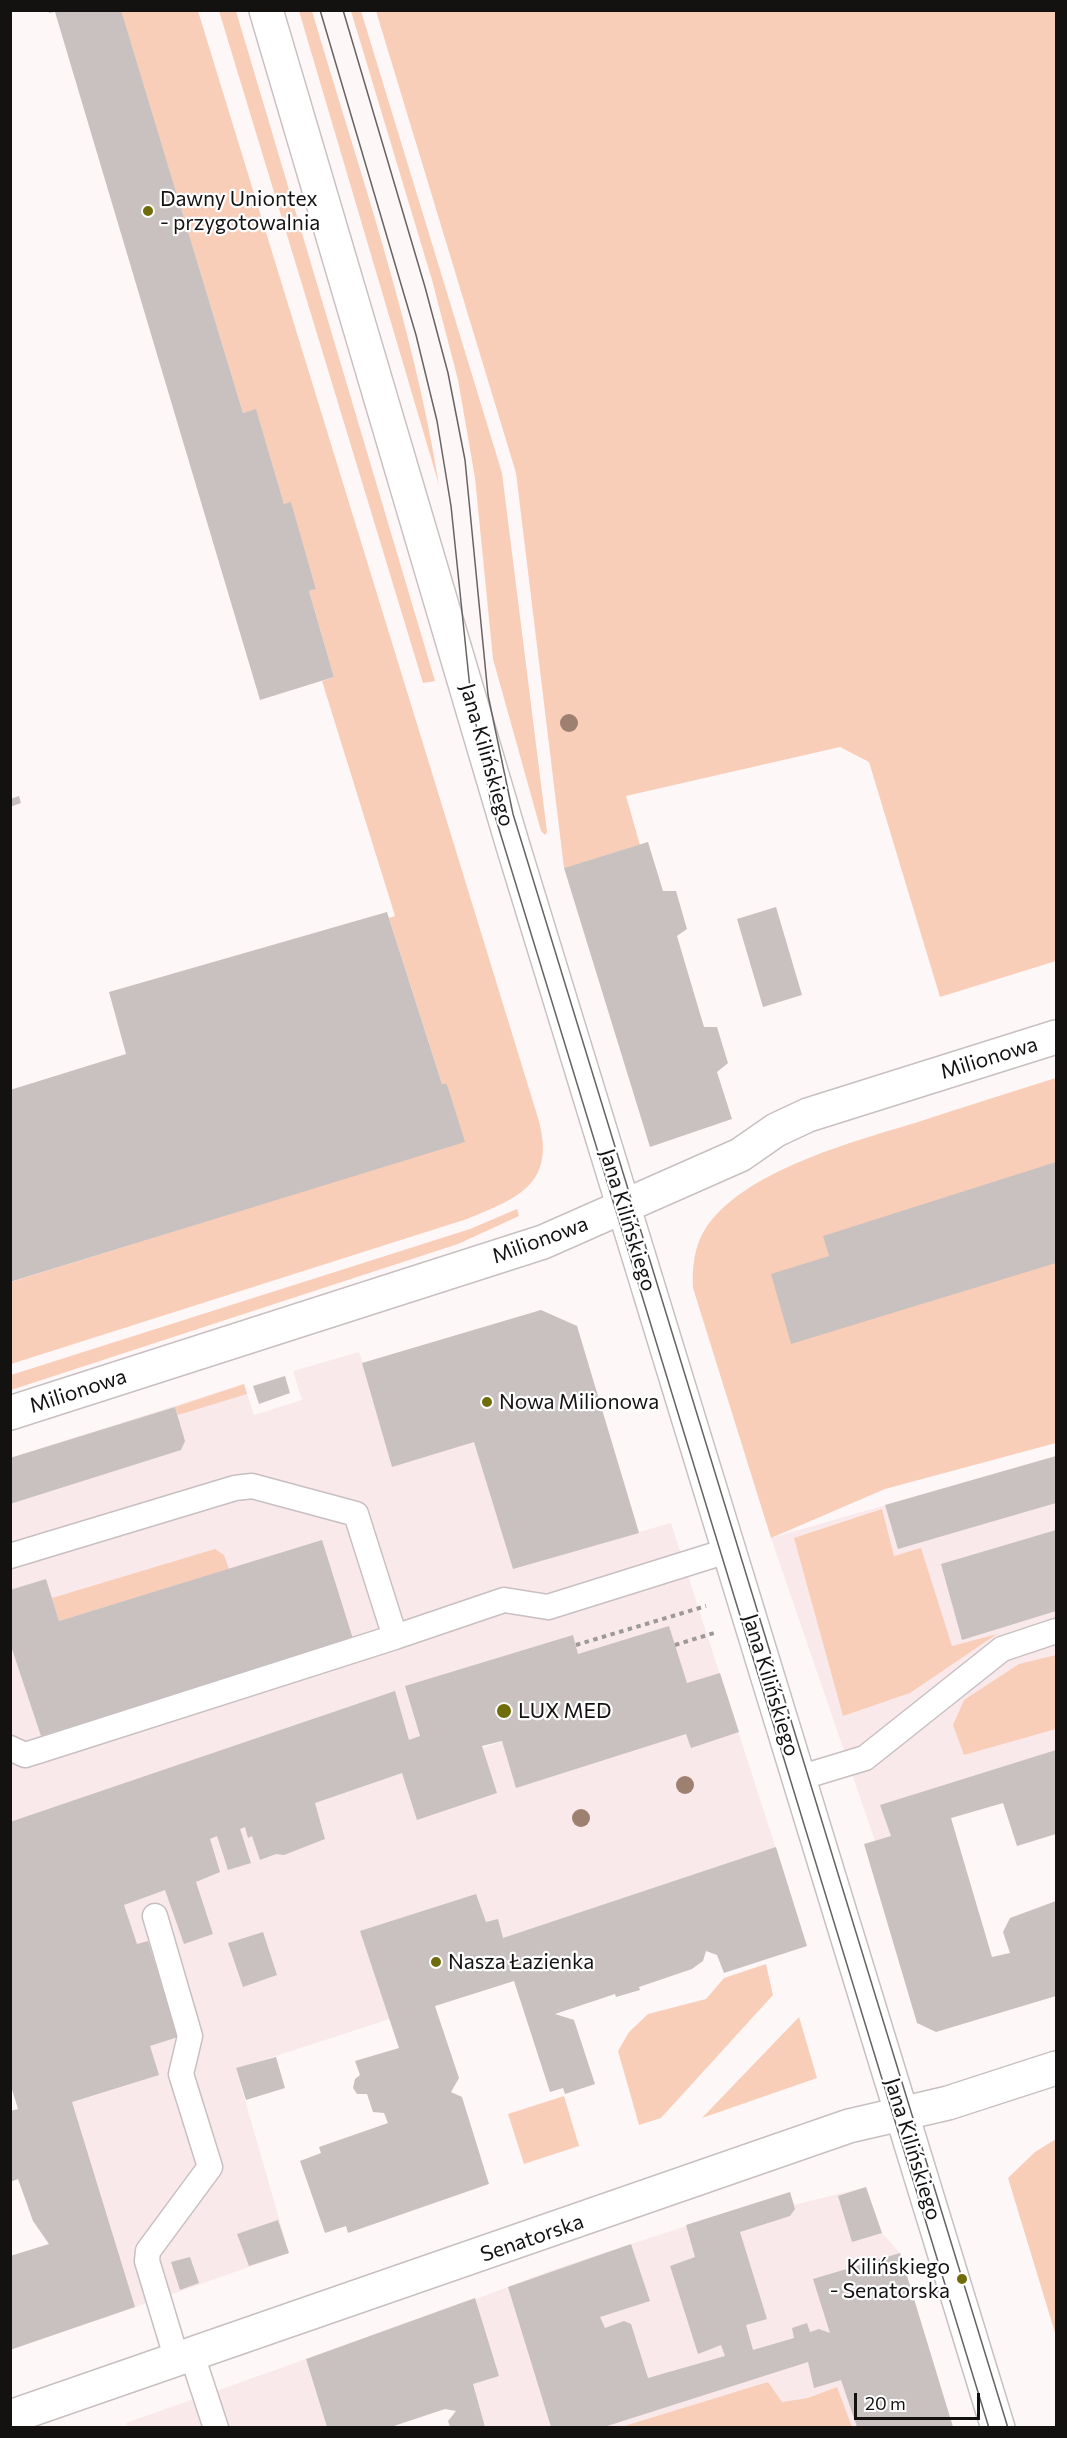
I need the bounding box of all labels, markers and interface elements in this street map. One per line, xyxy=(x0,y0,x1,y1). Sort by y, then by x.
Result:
place label: Dawny Uniontex - przygotowalnia xyxy=(160,186,320,236)
marker: Dawny Uniontex - przygotowalnia xyxy=(141,204,155,218)
street label: Jana Kilińskiego xyxy=(455,681,519,829)
street label: Milionowa xyxy=(937,1031,1041,1085)
street label: Jana Kilińskiego xyxy=(594,1146,662,1294)
street label: Milionowa xyxy=(488,1211,592,1269)
street label: Milionowa xyxy=(26,1363,130,1419)
place label: Nowa Milionowa xyxy=(499,1389,659,1415)
marker: Nowa Milionowa xyxy=(480,1395,494,1409)
street label: Jana Kilińskiego xyxy=(737,1611,805,1759)
place label: LUX MED xyxy=(518,1698,611,1724)
marker: LUX MED xyxy=(495,1702,513,1720)
place label: Nasza Łazienka xyxy=(448,1949,594,1975)
marker: Nasza Łazienka xyxy=(429,1955,443,1969)
street label: Jana Kilińskiego xyxy=(879,2075,947,2223)
street label: Senatorska xyxy=(477,2209,587,2267)
place label: Kilińskiego - Senatorska xyxy=(830,2254,950,2304)
marker: Kilińskiego - Senatorska xyxy=(955,2272,969,2286)
scale bar xyxy=(857,2381,983,2419)
text: 20 m xyxy=(865,2392,906,2414)

